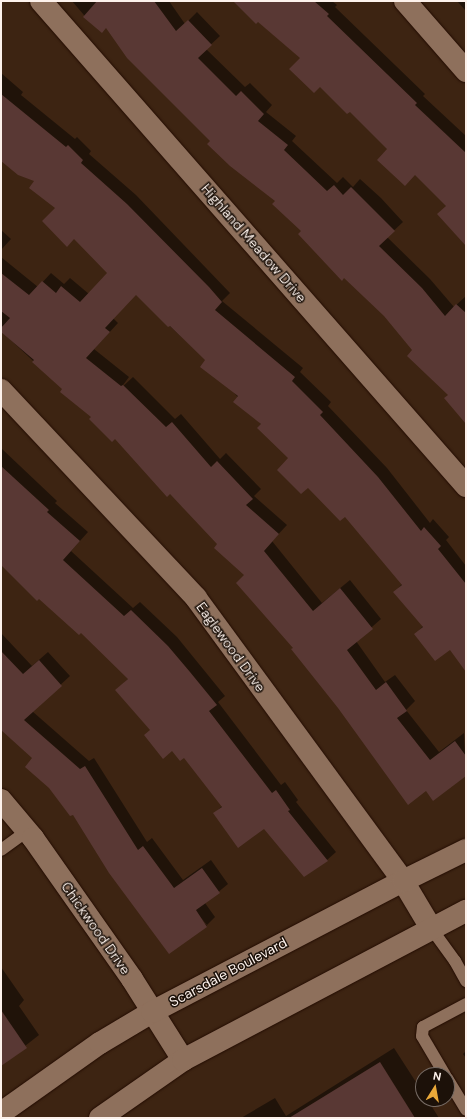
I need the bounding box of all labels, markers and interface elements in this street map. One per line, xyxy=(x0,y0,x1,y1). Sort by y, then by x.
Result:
street label: Highland Meadow Drive xyxy=(198,180,310,306)
street label: Eaglewood Drive xyxy=(193,599,269,695)
street label: Chickwood Drive xyxy=(58,878,134,978)
street label: Scarsdale Boulevard xyxy=(166,934,290,1010)
north arrow xyxy=(415,1067,455,1107)
text: N xyxy=(432,1069,442,1084)

